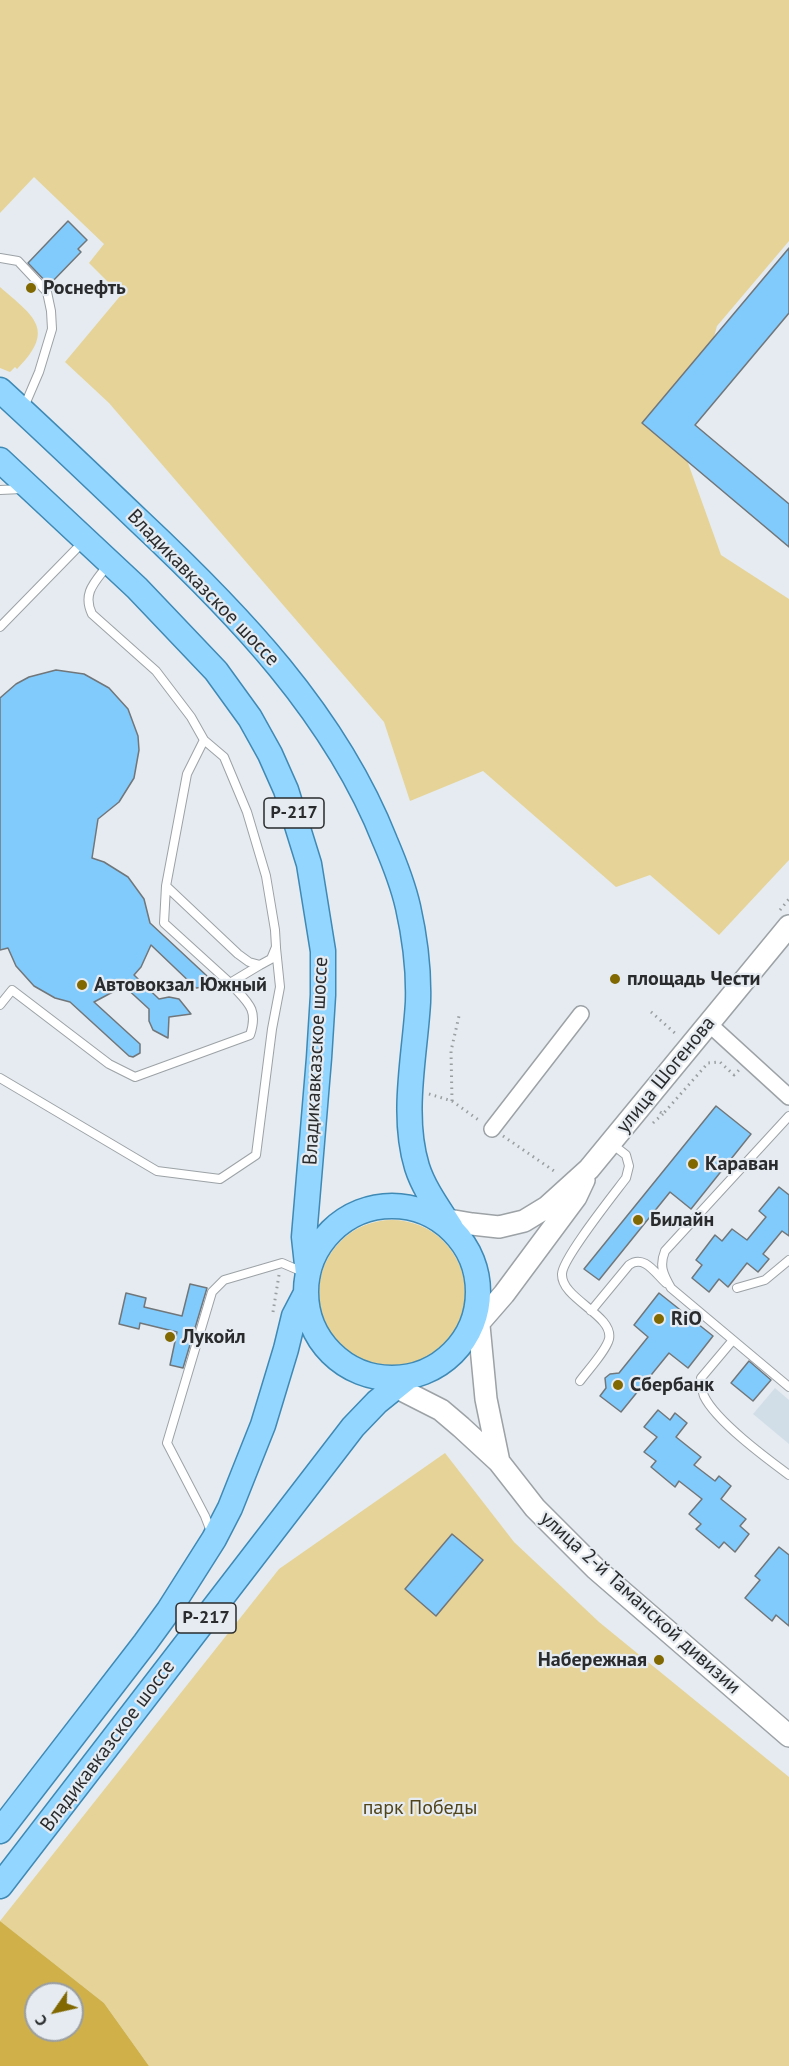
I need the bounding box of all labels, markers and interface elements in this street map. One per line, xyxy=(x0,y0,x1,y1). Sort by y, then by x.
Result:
place label: Роснефть xyxy=(43,276,126,300)
marker: Роснефть xyxy=(24,281,38,295)
street label: Владикавказское шоссе xyxy=(122,505,284,671)
road number: Р-217 xyxy=(264,798,324,828)
street label: Владикавказское шоссе xyxy=(299,956,333,1166)
place label: площадь Чести xyxy=(627,967,760,991)
marker: площадь Чести xyxy=(608,972,622,986)
place label: Автовокзал Южный xyxy=(94,973,267,997)
marker: Автовокзал Южный xyxy=(75,978,89,992)
street label: улица Шогенова xyxy=(612,1012,720,1138)
place label: Караван xyxy=(705,1152,779,1176)
marker: Караван xyxy=(686,1157,700,1171)
place label: Билайн xyxy=(650,1208,714,1232)
marker: Билайн xyxy=(631,1213,645,1227)
place label: RiO xyxy=(671,1307,702,1331)
marker: RiO xyxy=(652,1312,666,1326)
place label: Лукойл xyxy=(182,1325,245,1349)
marker: Лукойл xyxy=(163,1330,177,1344)
place label: Сбербанк xyxy=(630,1373,714,1397)
marker: Сбербанк xyxy=(611,1378,625,1392)
street label: улица 2-й Таманской дивизии xyxy=(535,1507,745,1699)
road number: Р-217 xyxy=(176,1603,236,1633)
place label: Набережная xyxy=(538,1648,647,1672)
marker: Набережная xyxy=(652,1653,666,1667)
street label: Владикавказское шоссе xyxy=(36,1656,180,1836)
park label: парк Победы xyxy=(363,1796,477,1820)
north arrow xyxy=(24,1982,84,2042)
text: С xyxy=(30,2012,52,2030)

